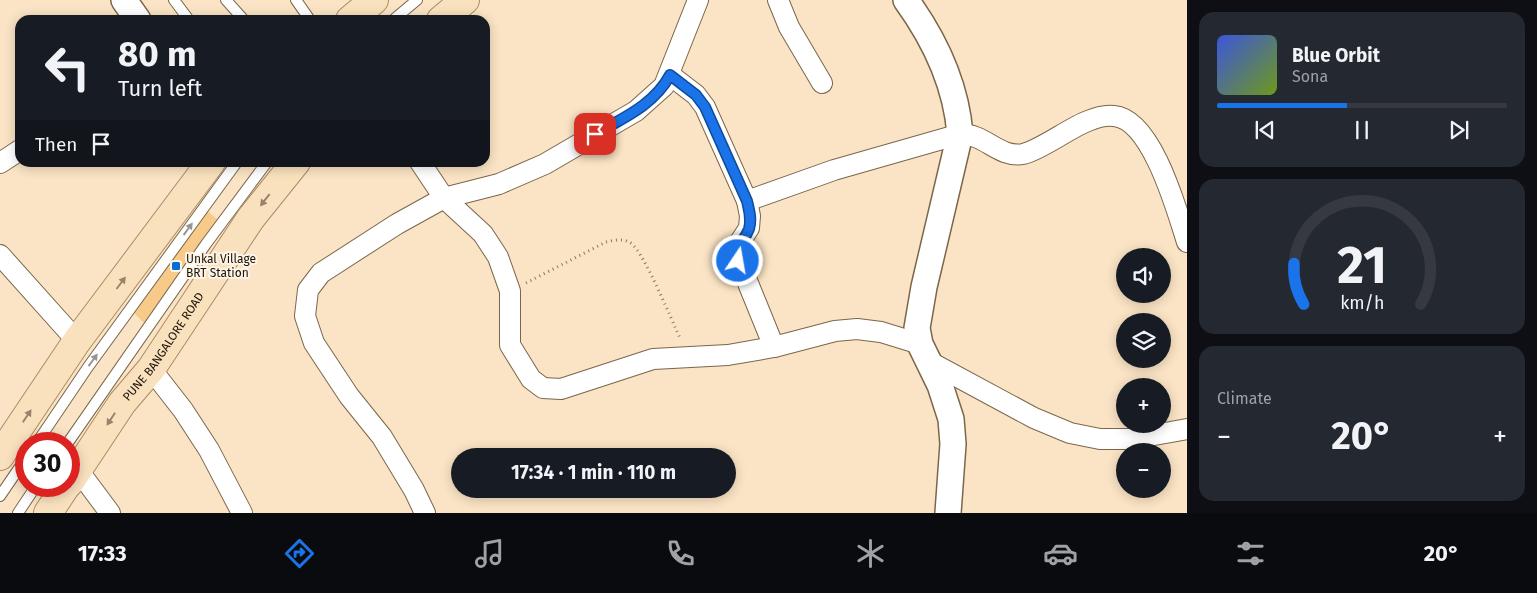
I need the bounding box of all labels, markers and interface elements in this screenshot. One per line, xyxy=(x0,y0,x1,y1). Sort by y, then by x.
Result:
text: 80 m xyxy=(118,33,197,75)
icon: left xyxy=(35,35,100,100)
text: Blue Orbit xyxy=(1292,44,1380,67)
text: Sona xyxy=(1292,67,1328,86)
text: Turn left xyxy=(118,75,202,102)
pin xyxy=(574,113,616,155)
icon: previous xyxy=(1251,116,1279,144)
icon: pause xyxy=(1348,116,1376,144)
icon: next xyxy=(1445,116,1473,144)
icon: arrive xyxy=(581,120,609,148)
icon: arrive xyxy=(87,130,115,158)
text: Then xyxy=(35,133,77,156)
one-way arrow xyxy=(260,193,271,206)
one-way arrow xyxy=(183,222,193,236)
position arrow xyxy=(711,234,763,286)
text: 21 xyxy=(1337,234,1387,297)
map controls xyxy=(1116,248,1171,498)
button: sound xyxy=(1116,248,1171,303)
place label: Unkal Village BRT Station xyxy=(186,252,256,280)
marker: Unkal Village BRT Station xyxy=(170,260,182,272)
one-way arrow xyxy=(116,276,126,290)
street label: PUNE BANGALORE ROAD xyxy=(120,290,207,404)
text: km/h xyxy=(1340,292,1384,314)
button: layers xyxy=(1116,313,1171,368)
one-way arrow xyxy=(88,353,98,367)
button: + xyxy=(1116,378,1171,433)
text: Climate xyxy=(1217,389,1272,408)
one-way arrow xyxy=(22,409,32,422)
one-way arrow xyxy=(107,412,116,426)
text: 20° xyxy=(1331,413,1393,459)
text: − xyxy=(1217,420,1231,453)
text: + xyxy=(1493,420,1507,453)
speed limit sign: 30 xyxy=(15,432,80,497)
button: − xyxy=(1116,443,1171,498)
text: 17:34 · 1 min · 110 m xyxy=(511,461,676,484)
icon: directions xyxy=(282,536,317,571)
icon: music xyxy=(472,536,507,571)
icon: phone xyxy=(663,536,698,571)
icon: climate xyxy=(853,536,888,571)
icon: car xyxy=(1043,536,1078,571)
icon: filters xyxy=(1233,536,1268,571)
text: 17:33 xyxy=(78,540,127,567)
text: 20° xyxy=(1424,540,1459,567)

